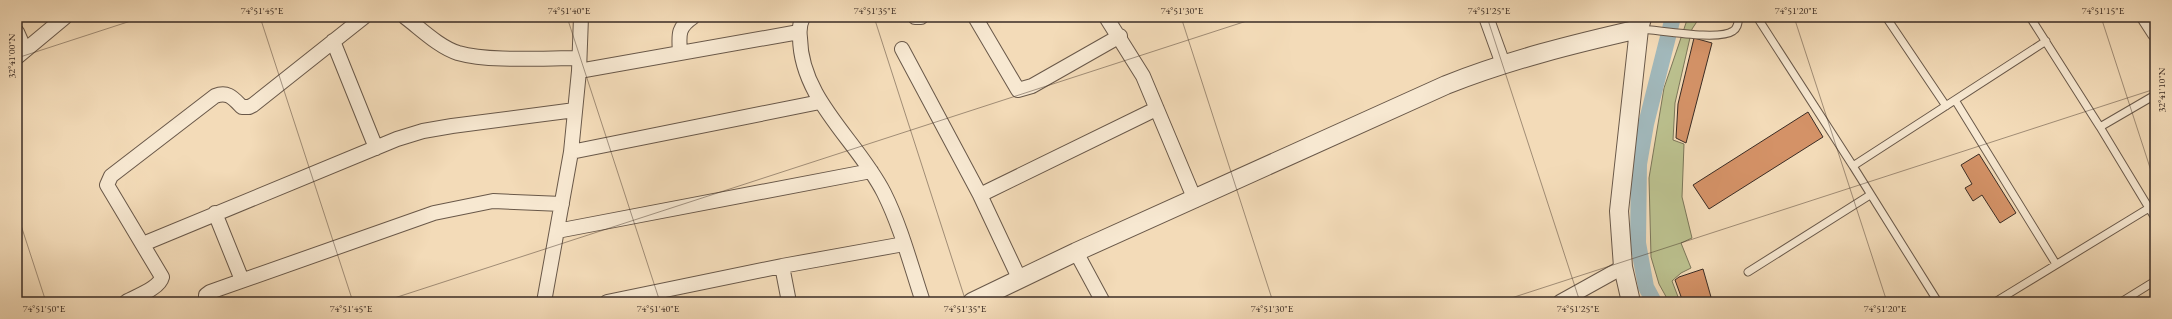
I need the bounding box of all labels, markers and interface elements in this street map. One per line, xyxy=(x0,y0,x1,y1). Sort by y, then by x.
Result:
text: 74°51'45"E xyxy=(241,4,284,17)
text: 74°51'40"E xyxy=(548,4,591,17)
text: 74°51'35"E xyxy=(854,4,897,17)
text: 74°51'30"E xyxy=(1161,4,1204,17)
text: 74°51'25"E xyxy=(1468,4,1511,17)
text: 74°51'20"E xyxy=(1775,4,1818,17)
text: 74°51'15"E xyxy=(2082,4,2125,17)
text: 32°41'00"N xyxy=(5,33,18,78)
text: 32°41'10"N xyxy=(2155,67,2168,112)
text: 74°51'50"E xyxy=(23,302,66,315)
text: 74°51'45"E xyxy=(330,302,373,315)
text: 74°51'40"E xyxy=(637,302,680,315)
text: 74°51'35"E xyxy=(944,302,987,315)
text: 74°51'30"E xyxy=(1251,302,1294,315)
text: 74°51'25"E xyxy=(1557,302,1600,315)
text: 74°51'20"E xyxy=(1864,302,1907,315)

